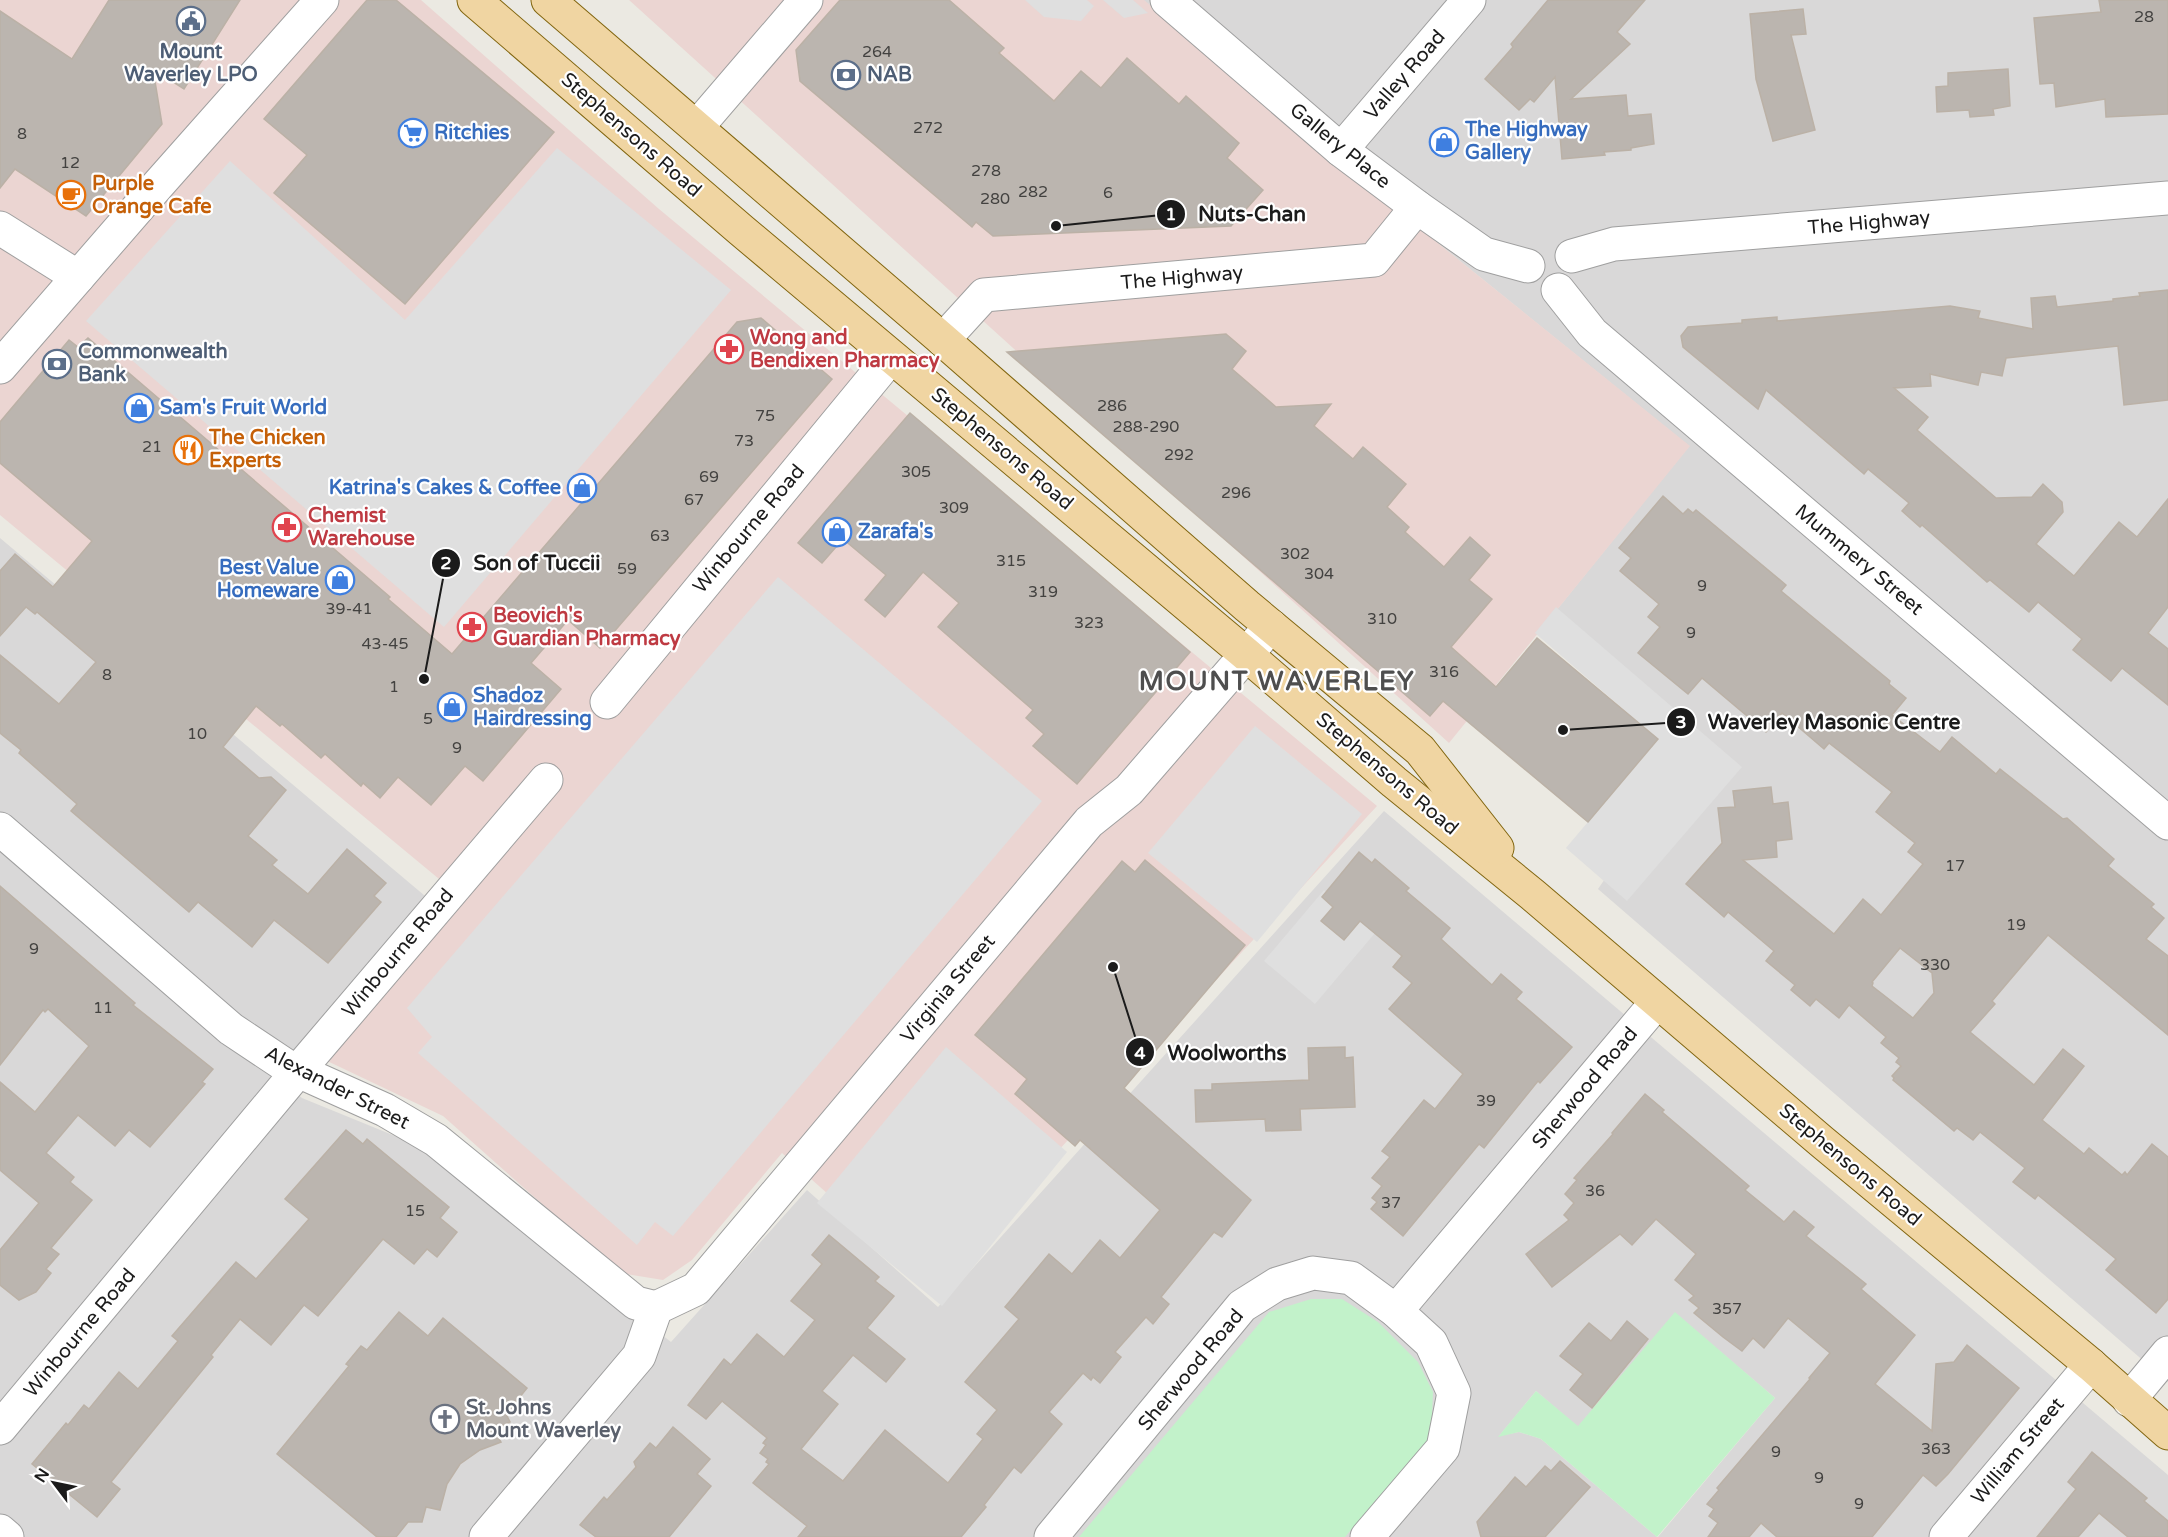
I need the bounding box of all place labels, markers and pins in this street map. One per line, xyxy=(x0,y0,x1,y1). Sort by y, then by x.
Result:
public building icon: Mount Waverley LPO xyxy=(175,5,207,37)
place label: Mount Waverley LPO xyxy=(124,40,258,87)
bank icon: NAB xyxy=(830,59,862,91)
place label: NAB xyxy=(867,63,912,87)
supermarket icon: Ritchies xyxy=(397,117,429,149)
place label: The Highway Gallery xyxy=(1464,118,1588,165)
place label: Ritchies xyxy=(434,121,510,145)
shop icon: The Highway Gallery xyxy=(1428,126,1460,158)
place label: Purple Orange Cafe xyxy=(92,172,212,219)
cafe icon: Purple Orange Cafe xyxy=(55,179,87,211)
callout: Nuts-Chan xyxy=(1156,194,1318,233)
place label: Wong and Bendixen Pharmacy xyxy=(750,326,940,373)
pharmacy icon: Wong and Bendixen Pharmacy xyxy=(713,333,745,365)
place label: Commonwealth Bank xyxy=(78,340,228,387)
bank icon: Commonwealth Bank xyxy=(41,348,73,380)
shop icon: Sam's Fruit World xyxy=(123,392,155,424)
place label: Sam's Fruit World xyxy=(160,396,327,420)
place label: The Chicken Experts xyxy=(208,426,326,473)
restaurant icon: The Chicken Experts xyxy=(172,434,204,466)
shop icon: Katrina's Cakes & Coffee xyxy=(566,472,598,504)
place label: Katrina's Cakes & Coffee xyxy=(329,476,561,500)
place label: Chemist Warehouse xyxy=(308,504,415,551)
pharmacy icon: Chemist Warehouse xyxy=(271,511,303,543)
shop icon: Zarafa's xyxy=(821,516,853,548)
place label: Zarafa's xyxy=(858,520,934,544)
callout: Son of Tuccii xyxy=(431,543,613,582)
place label: Best Value Homeware xyxy=(217,556,319,603)
shop icon: Best Value Homeware xyxy=(324,564,356,596)
place label: Beovich's Guardian Pharmacy xyxy=(493,604,681,651)
pharmacy icon: Beovich's Guardian Pharmacy xyxy=(456,611,488,643)
place label: Shadoz Hairdressing xyxy=(473,684,592,731)
shop icon: Shadoz Hairdressing xyxy=(436,691,468,723)
callout: Waverley Masonic Centre xyxy=(1666,702,1972,741)
callout: Woolworths xyxy=(1125,1033,1299,1072)
place label: St. Johns Mount Waverley xyxy=(466,1396,621,1443)
church icon: St. Johns Mount Waverley xyxy=(429,1403,461,1435)

